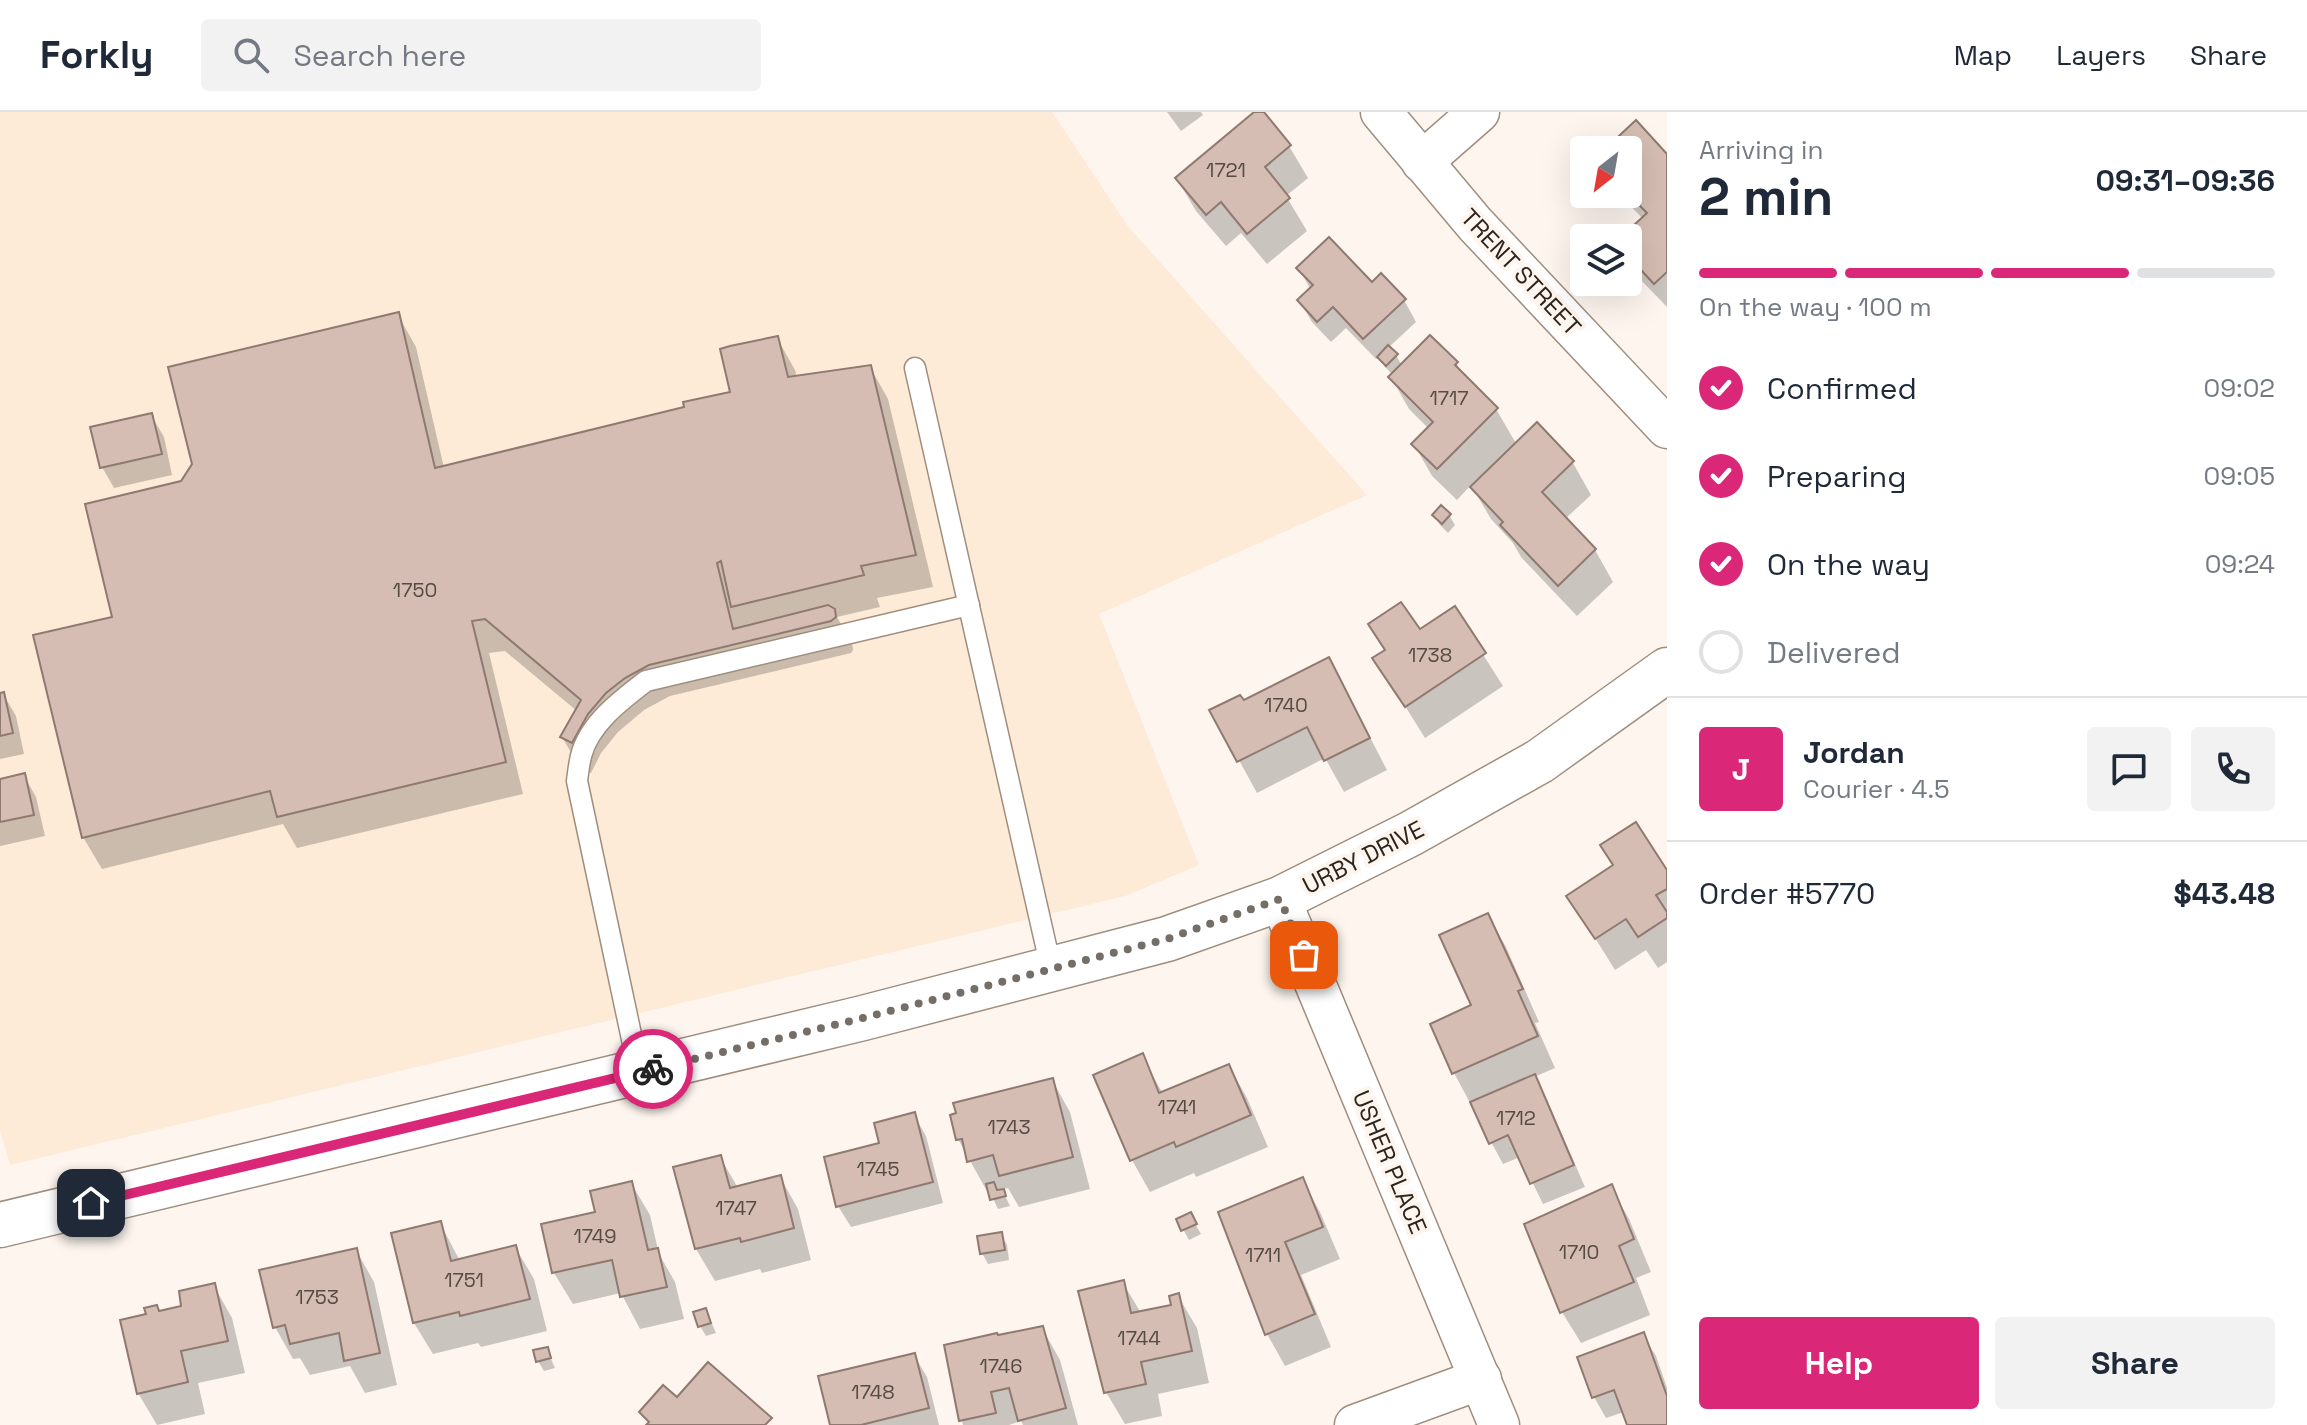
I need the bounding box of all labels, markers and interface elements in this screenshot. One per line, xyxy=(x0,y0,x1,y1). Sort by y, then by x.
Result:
search box xyxy=(201,19,761,91)
text: Forkly xyxy=(40,31,153,79)
icon: search xyxy=(229,33,273,77)
text: Search here xyxy=(293,36,466,75)
text: Map xyxy=(1954,37,2012,73)
text: Layers xyxy=(2056,37,2146,73)
text: Share xyxy=(2190,37,2267,73)
text: Arriving in xyxy=(1699,133,1823,167)
north arrow xyxy=(1570,136,1642,208)
map controls xyxy=(1570,136,1642,296)
house number: 1721 xyxy=(1206,157,1246,183)
text: 09:31–09:36 xyxy=(2096,161,2275,200)
text: 2 min xyxy=(1699,164,1833,230)
street label: TRENT STREET xyxy=(1454,202,1588,342)
button: layers xyxy=(1570,224,1642,296)
text: On the way · 100 m xyxy=(1699,290,1932,324)
icon: check xyxy=(1699,366,1743,410)
text: Confirmed xyxy=(1767,369,1917,408)
text: 09:02 xyxy=(2203,371,2275,405)
house number: 1717 xyxy=(1429,385,1469,411)
icon: check xyxy=(1699,454,1743,498)
text: Preparing xyxy=(1767,457,1906,496)
text: 09:05 xyxy=(2204,459,2275,493)
icon: check xyxy=(1699,542,1743,586)
text: On the way xyxy=(1767,545,1930,584)
text: 09:24 xyxy=(2205,547,2275,581)
house number: 1750 xyxy=(393,577,437,603)
text: Delivered xyxy=(1767,633,1901,672)
house number: 1738 xyxy=(1408,642,1452,668)
house number: 1740 xyxy=(1264,692,1308,718)
button: chat xyxy=(2087,727,2171,811)
button: phone xyxy=(2191,727,2275,811)
text: Jordan xyxy=(1803,733,1905,772)
text: J xyxy=(1732,750,1750,789)
text: Courier · 4.5 xyxy=(1803,772,1950,806)
street label: URBY DRIVE xyxy=(1297,813,1429,901)
text: Order #5770 xyxy=(1699,874,1875,913)
text: $43.48 xyxy=(2173,874,2275,913)
pin xyxy=(1270,921,1338,989)
icon: bag xyxy=(1282,933,1326,977)
courier xyxy=(613,1029,693,1109)
icon: bike xyxy=(631,1047,675,1091)
street label: USHER PLACE xyxy=(1346,1086,1434,1238)
house number: 1741 xyxy=(1158,1094,1196,1120)
house number: 1712 xyxy=(1496,1105,1536,1131)
house number: 1743 xyxy=(987,1114,1031,1140)
house number: 1745 xyxy=(857,1156,899,1182)
pin xyxy=(57,1169,125,1237)
icon: home xyxy=(69,1181,113,1225)
house number: 1747 xyxy=(715,1195,757,1221)
house number: 1749 xyxy=(573,1223,617,1249)
house number: 1710 xyxy=(1559,1239,1599,1265)
house number: 1711 xyxy=(1245,1242,1281,1268)
house number: 1751 xyxy=(444,1267,484,1293)
house number: 1753 xyxy=(295,1284,339,1310)
button: Help xyxy=(1699,1317,1979,1409)
button: Share xyxy=(1995,1317,2275,1409)
house number: 1744 xyxy=(1117,1325,1161,1351)
house number: 1746 xyxy=(979,1353,1023,1379)
house number: 1748 xyxy=(851,1379,895,1405)

